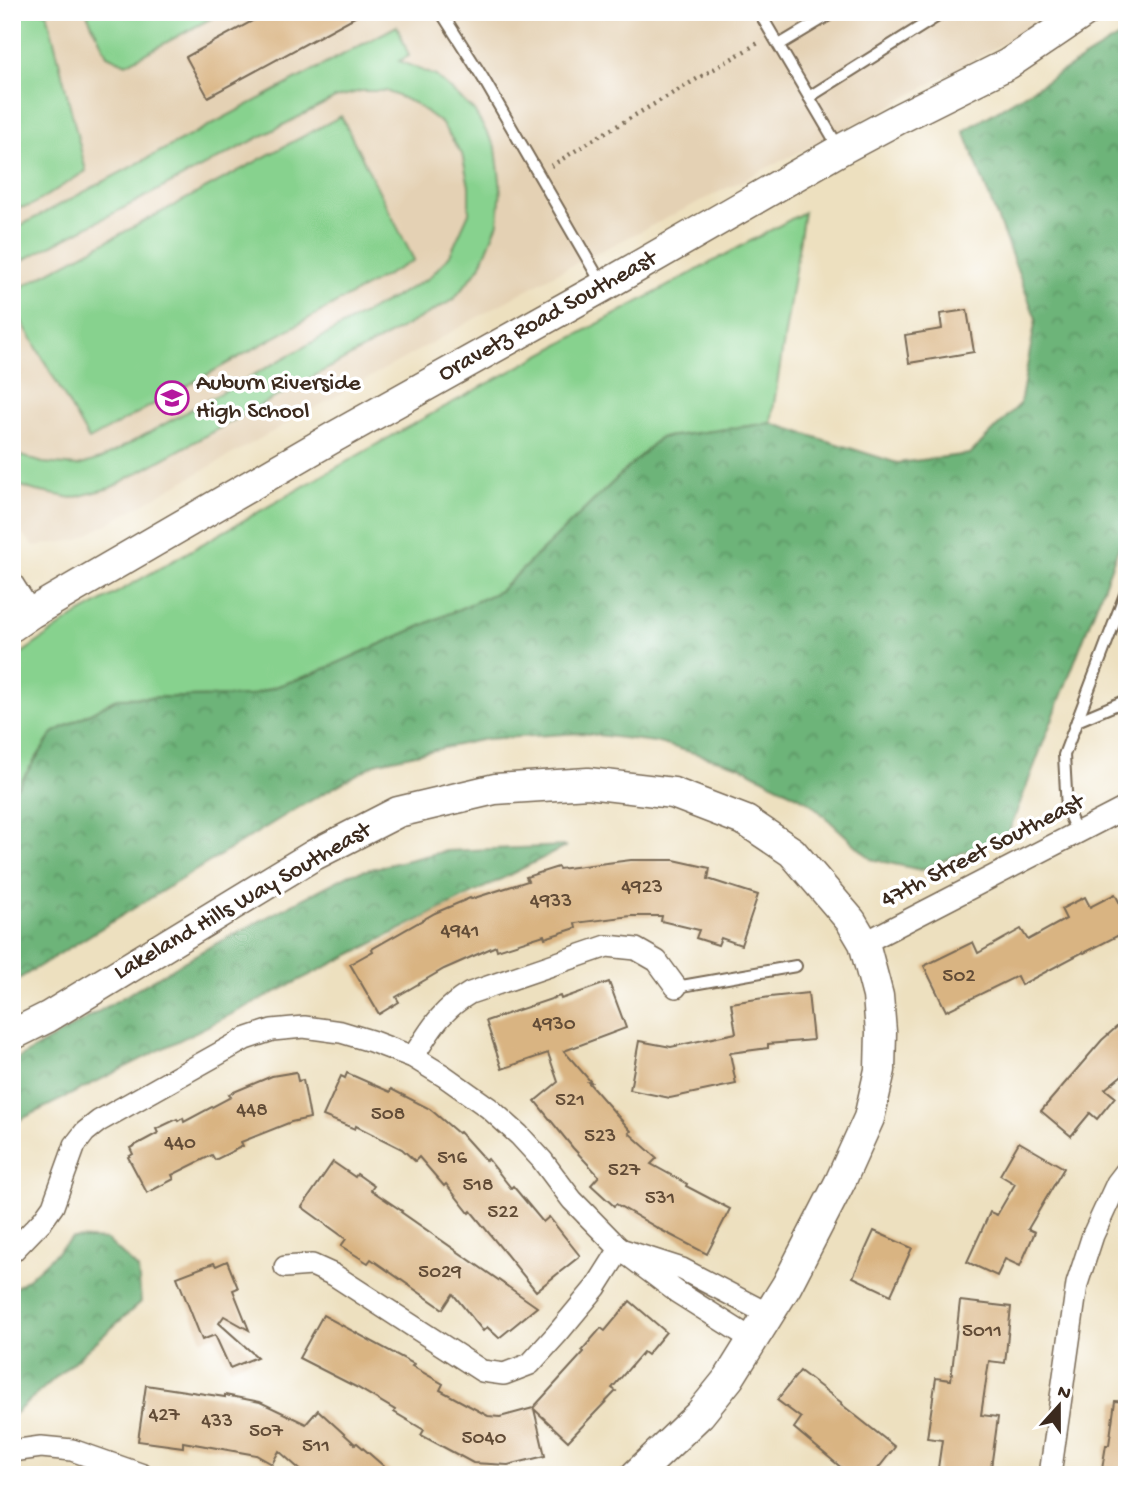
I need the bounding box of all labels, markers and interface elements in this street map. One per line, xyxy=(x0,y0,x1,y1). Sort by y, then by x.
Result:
street label: Oravetz Road Southeast xyxy=(434,244,664,389)
place label: Auburn Riverside High School xyxy=(196,370,361,427)
school or university icon: Auburn Riverside High School xyxy=(153,379,191,417)
street label: 47th Street Southeast xyxy=(877,787,1091,916)
street label: Lakeland Hills Way Southeast xyxy=(109,815,379,988)
house number: 4923 xyxy=(621,876,663,901)
house number: 4933 xyxy=(530,890,572,915)
house number: 4941 xyxy=(441,920,479,945)
house number: 502 xyxy=(942,965,976,990)
house number: 4930 xyxy=(532,1013,576,1038)
house number: 521 xyxy=(555,1089,585,1114)
house number: 448 xyxy=(236,1099,268,1124)
house number: 508 xyxy=(371,1103,405,1128)
house number: 523 xyxy=(584,1125,616,1150)
house number: 440 xyxy=(164,1132,196,1157)
house number: 516 xyxy=(437,1147,467,1172)
house number: 527 xyxy=(608,1159,641,1184)
house number: 518 xyxy=(462,1174,494,1199)
house number: 531 xyxy=(645,1187,675,1212)
house number: 522 xyxy=(487,1201,519,1226)
house number: 5029 xyxy=(418,1261,462,1286)
house number: 5011 xyxy=(962,1320,1002,1345)
north arrow xyxy=(1024,1372,1094,1442)
text: N xyxy=(1054,1380,1074,1406)
house number: 427 xyxy=(148,1404,181,1429)
house number: 433 xyxy=(201,1410,233,1435)
house number: 507 xyxy=(249,1420,284,1445)
house number: 5040 xyxy=(462,1427,506,1452)
house number: 511 xyxy=(302,1435,330,1460)

